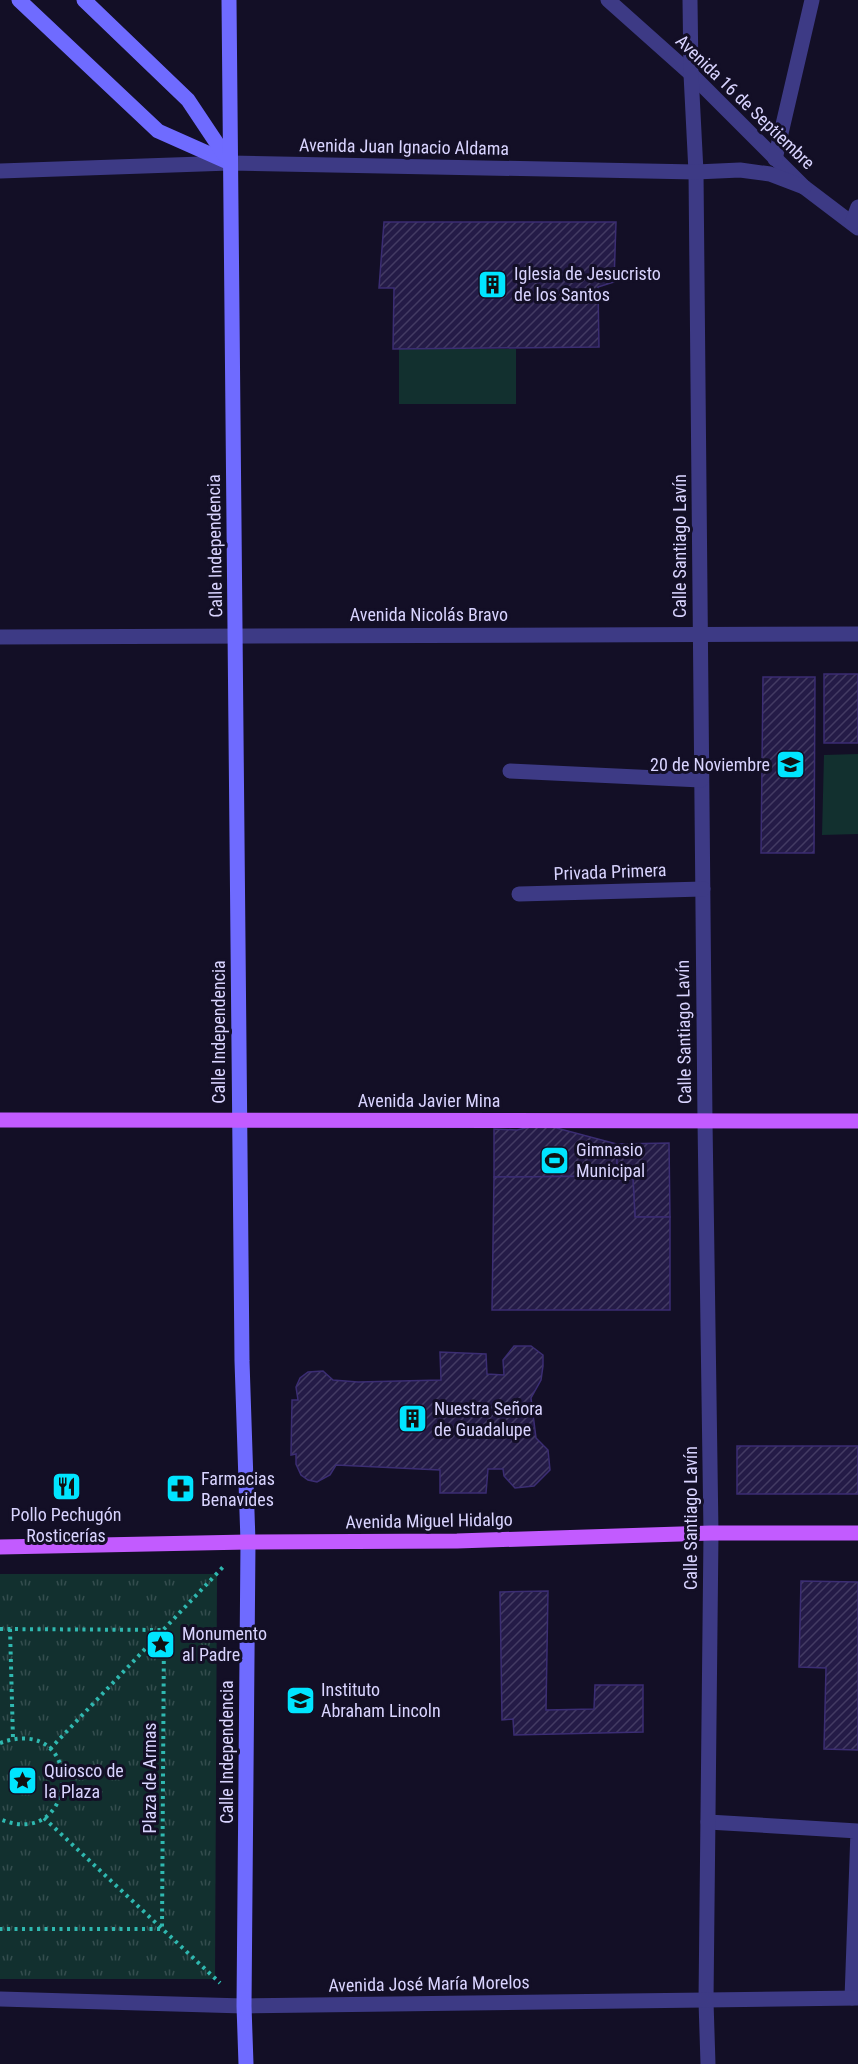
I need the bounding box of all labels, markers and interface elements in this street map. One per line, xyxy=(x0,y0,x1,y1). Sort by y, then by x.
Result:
street label: Avenida 16 de Septiembre xyxy=(672,30,819,173)
street label: Avenida Juan Ignacio Aldama xyxy=(299,134,509,159)
place label: Iglesia de Jesucristo de los Santos xyxy=(514,263,661,305)
building icon: Iglesia de Jesucristo de los Santos xyxy=(477,268,509,300)
street label: Calle Independencia xyxy=(203,474,226,618)
street label: Calle Santiago Lavín xyxy=(669,474,690,618)
street label: Avenida Nicolás Bravo xyxy=(350,604,508,625)
school or university icon: 20 de Noviembre xyxy=(775,749,807,781)
place label: 20 de Noviembre xyxy=(650,754,770,775)
street label: Privada Primera xyxy=(553,859,667,884)
street label: Calle Independencia xyxy=(208,960,229,1104)
street label: Calle Santiago Lavín xyxy=(672,960,695,1104)
street label: Avenida Javier Mina xyxy=(358,1090,500,1111)
place label: Gimnasio Municipal xyxy=(576,1139,645,1181)
sports icon: Gimnasio Municipal xyxy=(539,1144,571,1176)
place label: Nuestra Señora de Guadalupe xyxy=(434,1398,543,1440)
building icon: Nuestra Señora de Guadalupe xyxy=(397,1403,429,1435)
street label: Calle Santiago Lavín xyxy=(680,1446,701,1590)
place label: Farmacias Benavides xyxy=(201,1468,275,1510)
restaurant icon: Pollo Pechugón Rosticerías xyxy=(50,1470,82,1502)
pharmacy icon: Farmacias Benavides xyxy=(164,1473,196,1505)
place label: Pollo Pechugón Rosticerías xyxy=(11,1504,121,1546)
street label: Avenida Miguel Hidalgo xyxy=(345,1509,513,1532)
place label: Monumento al Padre xyxy=(182,1623,267,1665)
place icon: Monumento al Padre xyxy=(145,1628,177,1660)
place label: Instituto Abraham Lincoln xyxy=(321,1679,441,1721)
street label: Calle Independencia xyxy=(216,1680,237,1824)
school or university icon: Instituto Abraham Lincoln xyxy=(284,1684,316,1716)
street label: Plaza de Armas xyxy=(139,1722,160,1834)
place label: Quiosco de la Plaza xyxy=(44,1760,124,1802)
place icon: Quiosco de la Plaza xyxy=(7,1765,39,1797)
street label: Avenida José María Morelos xyxy=(328,1971,530,1996)

